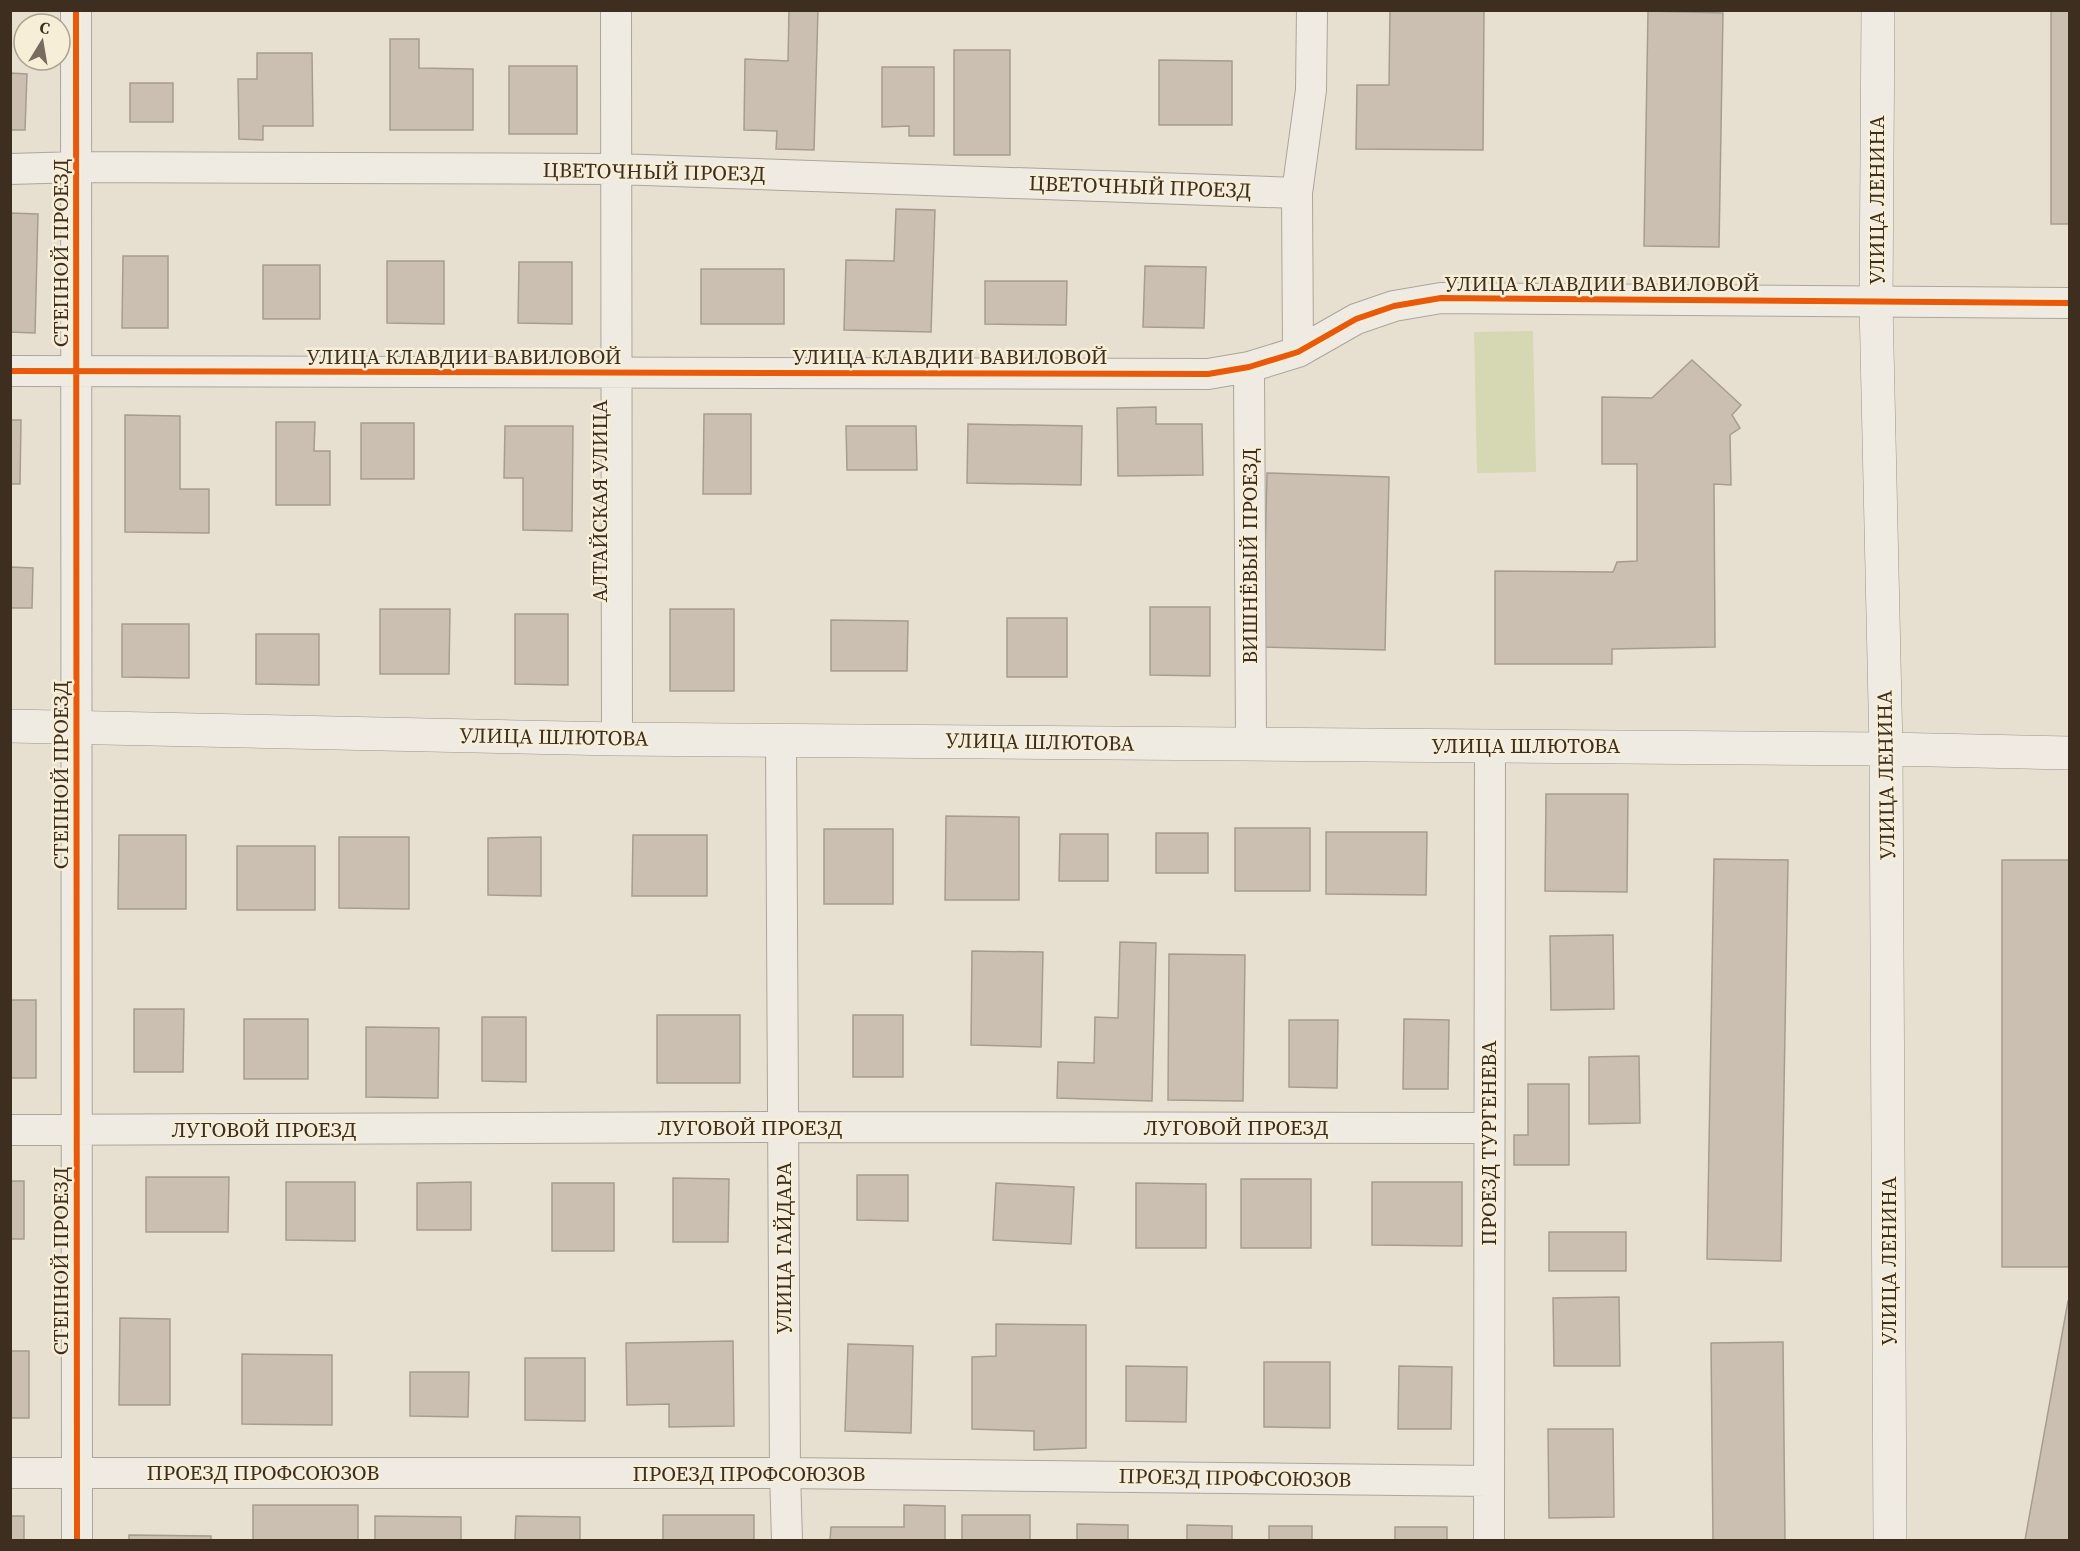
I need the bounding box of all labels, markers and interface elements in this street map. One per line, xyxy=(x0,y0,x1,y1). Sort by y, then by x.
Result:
north arrow xyxy=(12,12,72,72)
text: С xyxy=(38,16,52,39)
street label: УЛИЦА ЛЕНИНА xyxy=(1862,115,1891,285)
street label: ЦВЕТОЧНЫЙ ПРОЕЗД xyxy=(542,155,766,188)
street label: СТЕПНОЙ ПРОЕЗД xyxy=(46,159,75,347)
street label: ЦВЕТОЧНЫЙ ПРОЕЗД xyxy=(1028,168,1252,205)
street label: УЛИЦА КЛАВДИИ ВАВИЛОВОЙ xyxy=(1445,269,1759,298)
street label: УЛИЦА КЛАВДИИ ВАВИЛОВОЙ xyxy=(307,342,621,371)
street label: УЛИЦА КЛАВДИИ ВАВИЛОВОЙ xyxy=(793,342,1107,371)
street label: АЛТАЙСКАЯ УЛИЦА xyxy=(585,400,614,602)
street label: ВИШНЁВЫЙ ПРОЕЗД xyxy=(1235,448,1264,664)
street label: СТЕПНОЙ ПРОЕЗД xyxy=(46,681,75,869)
street label: УЛИЦА ЛЕНИНА xyxy=(1870,690,1901,860)
street label: УЛИЦА ШЛЮТОВА xyxy=(459,720,649,753)
street label: УЛИЦА ШЛЮТОВА xyxy=(945,725,1135,758)
street label: УЛИЦА ШЛЮТОВА xyxy=(1431,731,1621,760)
street label: ПРОЕЗД ТУРГЕНЕВА xyxy=(1474,1040,1503,1246)
street label: ЛУГОВОЙ ПРОЕЗД xyxy=(657,1113,843,1142)
street label: ЛУГОВОЙ ПРОЕЗД xyxy=(1143,1113,1329,1142)
street label: ЛУГОВОЙ ПРОЕЗД xyxy=(171,1115,357,1144)
street label: УЛИЦА ГАЙДАРА xyxy=(769,1162,798,1334)
street label: СТЕПНОЙ ПРОЕЗД xyxy=(46,1167,75,1355)
street label: УЛИЦА ЛЕНИНА xyxy=(1874,1176,1903,1346)
street label: ПРОЕЗД ПРОФСОЮЗОВ xyxy=(147,1458,379,1487)
street label: ПРОЕЗД ПРОФСОЮЗОВ xyxy=(633,1459,865,1488)
street label: ПРОЕЗД ПРОФСОЮЗОВ xyxy=(1118,1461,1352,1494)

